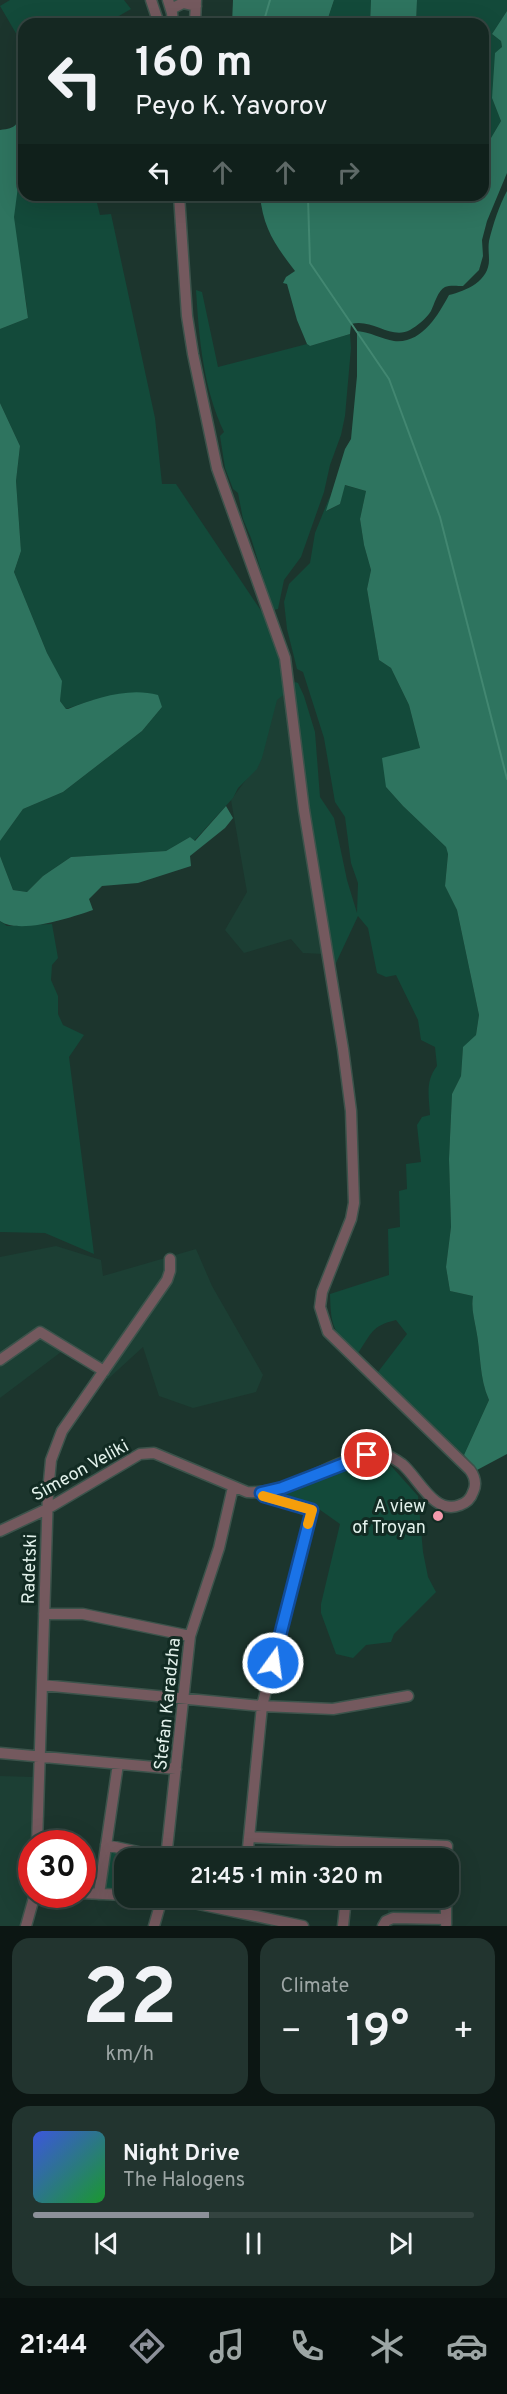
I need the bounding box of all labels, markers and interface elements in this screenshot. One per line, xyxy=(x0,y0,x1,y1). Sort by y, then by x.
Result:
text: 160 m xyxy=(135,38,253,91)
icon: left xyxy=(36,42,114,120)
text: Peyo K. Yavorov xyxy=(135,90,328,124)
icon: left xyxy=(143,156,176,189)
icon: ahead xyxy=(206,156,239,189)
icon: ahead xyxy=(269,156,302,189)
icon: right xyxy=(332,156,365,189)
pin xyxy=(341,1429,392,1480)
street label: Simeon Veliki xyxy=(28,1435,133,1507)
icon: arrive xyxy=(350,1438,383,1471)
place label: A view of Troyan xyxy=(352,1496,426,1540)
marker: A view of Troyan xyxy=(431,1509,445,1523)
street label: Radetski xyxy=(18,1533,43,1605)
position arrow xyxy=(241,1631,305,1695)
street label: Stefan Karadzha xyxy=(150,1637,187,1772)
speed limit sign: 30 xyxy=(18,1830,96,1908)
text: 21:45 · 1 min · 320 m xyxy=(190,1864,383,1891)
text: 22 xyxy=(82,1953,177,2052)
text: Climate xyxy=(281,1974,349,2000)
text: 19° xyxy=(345,2005,409,2062)
text: − xyxy=(281,2012,302,2054)
text: + xyxy=(453,2012,474,2054)
text: km/h xyxy=(105,2042,154,2068)
text: Night Drive xyxy=(123,2141,240,2168)
text: The Halogens xyxy=(123,2168,245,2194)
icon: previous xyxy=(90,2227,123,2260)
icon: pause xyxy=(237,2227,270,2260)
icon: next xyxy=(384,2227,417,2260)
icon: directions xyxy=(126,2325,168,2367)
icon: music xyxy=(206,2325,248,2367)
icon: phone xyxy=(286,2325,328,2367)
icon: climate xyxy=(366,2325,408,2367)
icon: car xyxy=(446,2325,488,2367)
text: 21:44 xyxy=(19,2329,88,2363)

